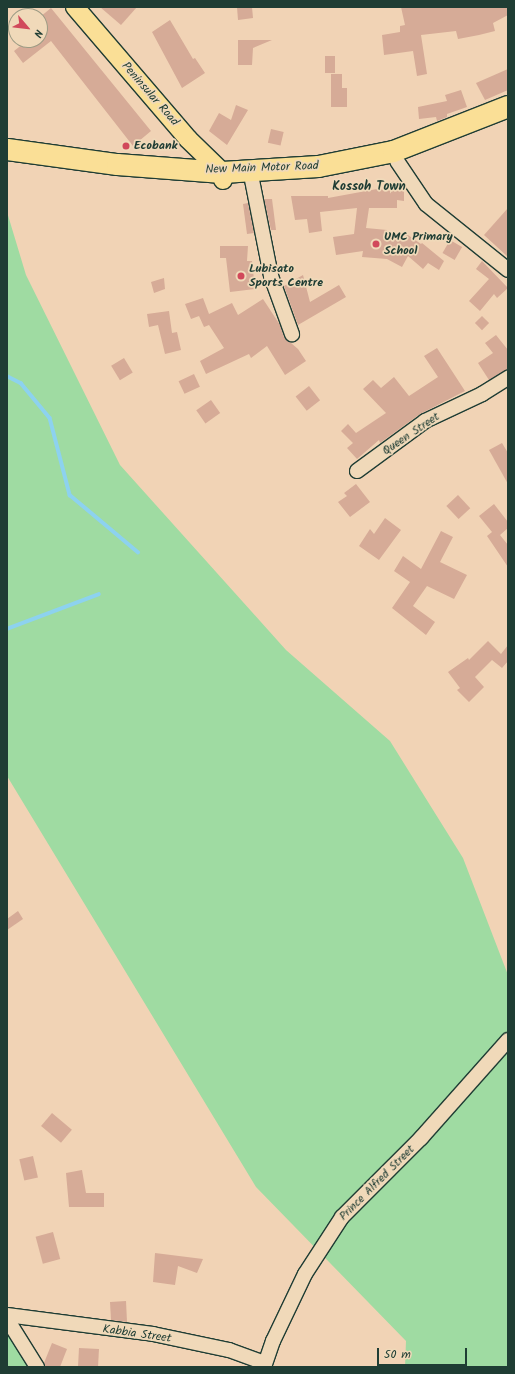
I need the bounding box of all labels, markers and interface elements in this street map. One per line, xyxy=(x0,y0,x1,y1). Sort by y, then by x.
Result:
north arrow xyxy=(8,8,48,48)
text: N xyxy=(28,26,47,40)
street label: Peninsular Road xyxy=(118,59,182,129)
place label: Ecobank xyxy=(134,139,177,153)
marker: Ecobank xyxy=(121,141,131,151)
street label: New Main Motor Road xyxy=(205,159,319,177)
district label: Kossoh Town xyxy=(332,179,406,195)
place label: UMC Primary School xyxy=(384,230,453,258)
marker: UMC Primary School xyxy=(371,239,381,249)
place label: Lubisato Sports Centre xyxy=(249,262,323,290)
marker: Lubisato Sports Centre xyxy=(236,271,246,281)
street label: Queen Street xyxy=(380,410,442,458)
street label: Prince Alfred Street xyxy=(336,1142,418,1224)
street label: Kabbia Street xyxy=(102,1322,172,1346)
scale bar xyxy=(379,1340,469,1366)
text: 50 m xyxy=(384,1345,411,1364)

